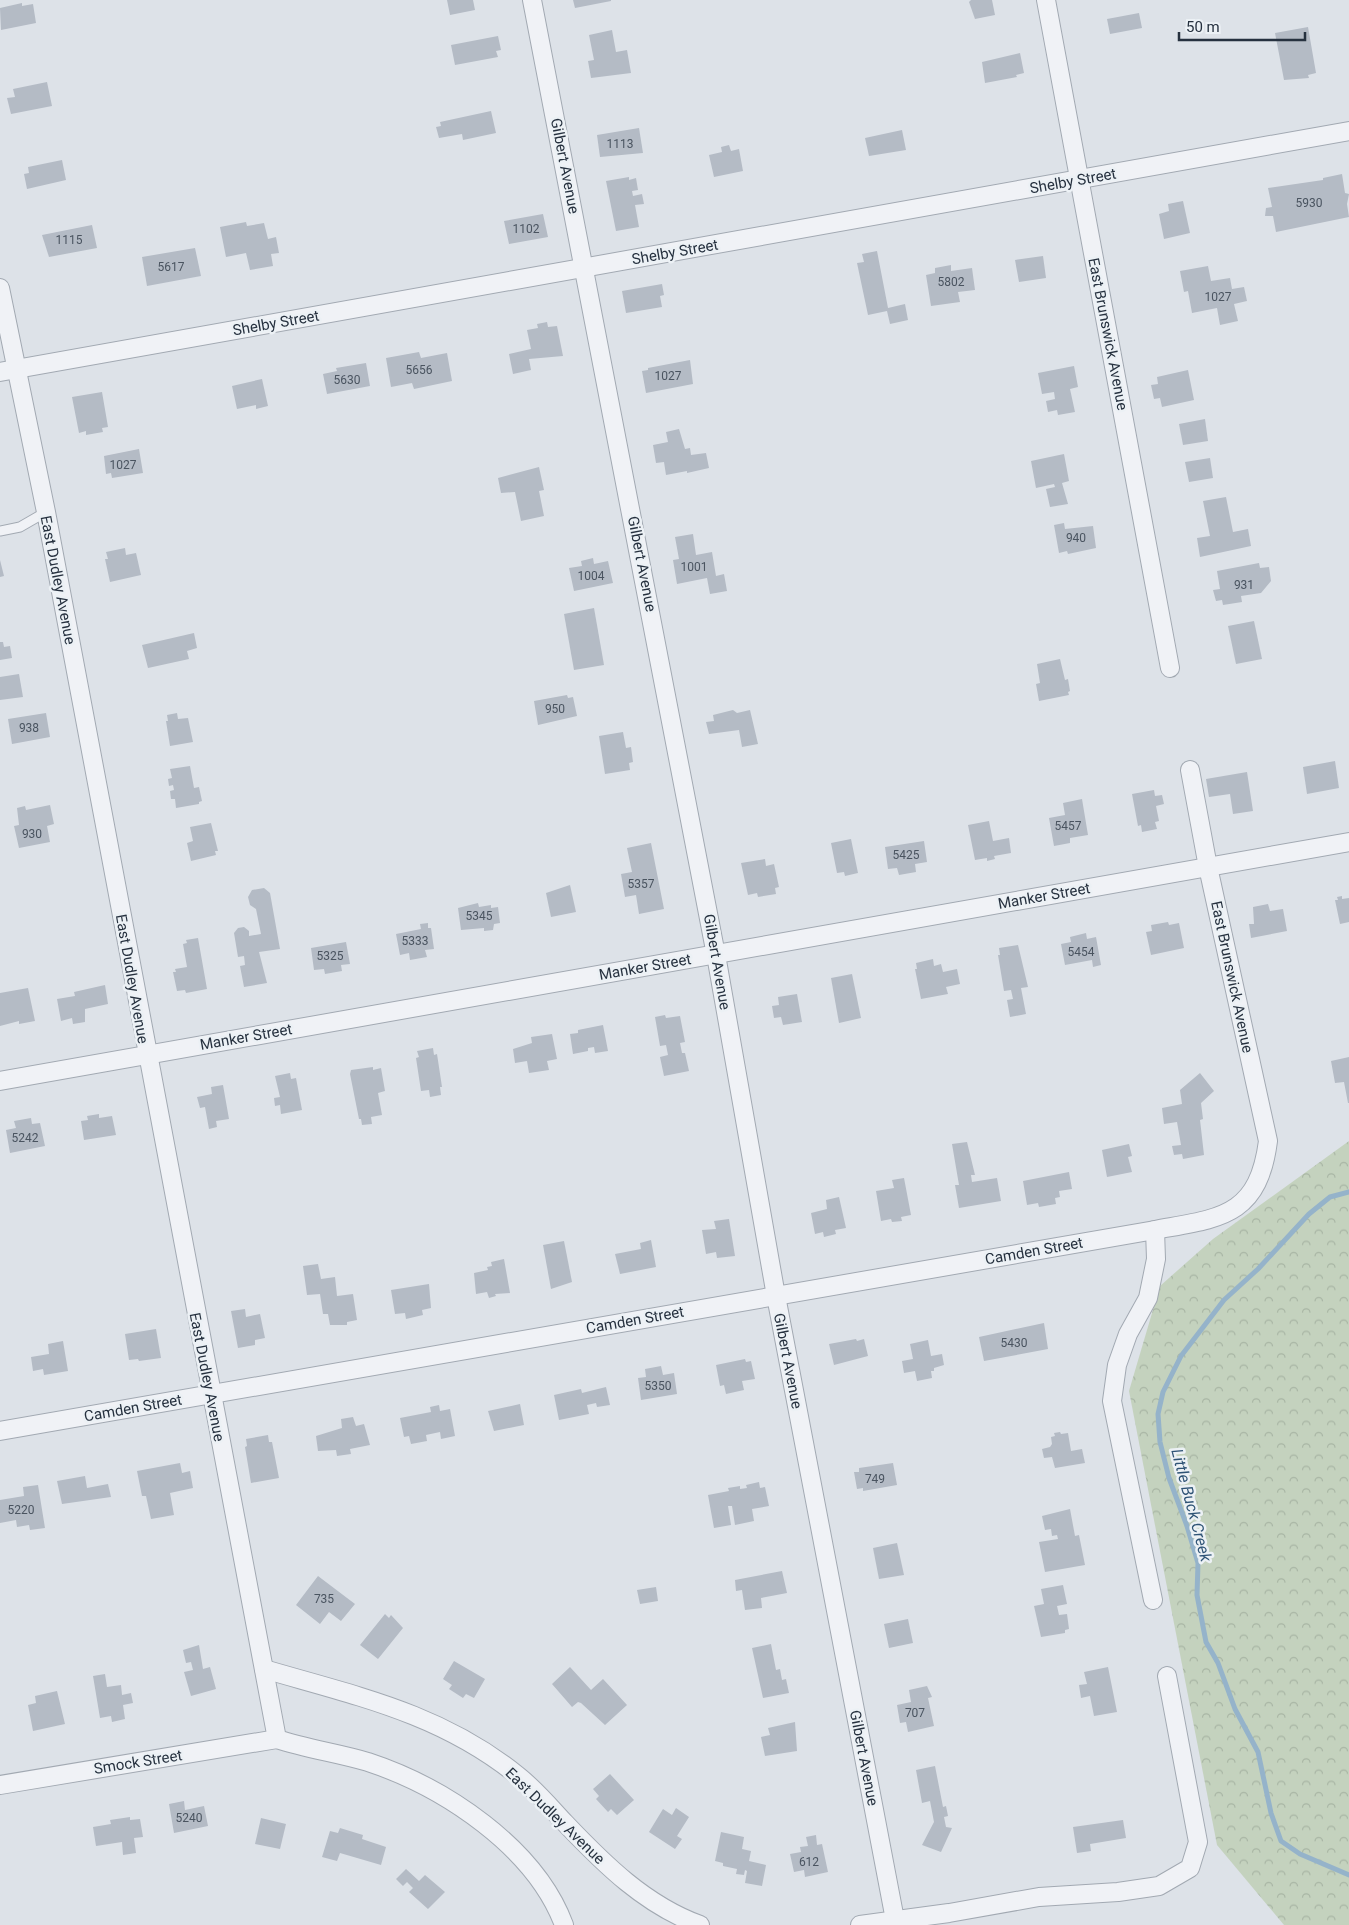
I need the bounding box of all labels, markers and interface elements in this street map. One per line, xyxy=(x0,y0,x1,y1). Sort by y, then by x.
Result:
scale bar xyxy=(1179,10,1305,42)
text: 50 m xyxy=(1186,18,1220,36)
street label: Gilbert Avenue xyxy=(547,117,583,215)
house number: 1113 xyxy=(607,137,633,151)
street label: Shelby Street xyxy=(1028,165,1118,197)
house number: 5930 xyxy=(1296,196,1323,210)
house number: 1102 xyxy=(513,222,540,236)
house number: 1115 xyxy=(56,233,83,247)
street label: Shelby Street xyxy=(630,236,720,268)
street label: East Brunswick Avenue xyxy=(1084,256,1132,412)
house number: 5617 xyxy=(158,260,185,274)
house number: 5802 xyxy=(938,275,965,289)
house number: 1027 xyxy=(1205,290,1232,304)
street label: Shelby Street xyxy=(231,307,321,339)
house number: 5656 xyxy=(406,363,433,377)
house number: 1027 xyxy=(655,369,682,383)
house number: 5630 xyxy=(334,373,361,387)
house number: 1027 xyxy=(110,458,137,472)
street label: East Dudley Avenue xyxy=(37,514,79,646)
street label: Gilbert Avenue xyxy=(624,515,660,613)
house number: 940 xyxy=(1066,531,1086,545)
house number: 1001 xyxy=(681,560,707,574)
house number: 1004 xyxy=(578,569,605,583)
house number: 931 xyxy=(1234,578,1254,592)
house number: 950 xyxy=(545,702,565,716)
house number: 938 xyxy=(19,721,39,735)
house number: 5457 xyxy=(1055,819,1082,833)
house number: 930 xyxy=(22,827,42,841)
house number: 5425 xyxy=(893,848,920,862)
house number: 5357 xyxy=(628,877,655,891)
street label: Manker Street xyxy=(996,879,1092,913)
street label: East Brunswick Avenue xyxy=(1207,899,1257,1055)
house number: 5345 xyxy=(466,909,493,923)
street label: East Dudley Avenue xyxy=(112,913,152,1045)
street label: Gilbert Avenue xyxy=(700,913,734,1011)
house number: 5333 xyxy=(402,934,428,948)
house number: 5454 xyxy=(1068,945,1095,959)
house number: 5325 xyxy=(317,949,344,963)
street label: Manker Street xyxy=(597,950,693,984)
street label: Manker Street xyxy=(198,1020,294,1054)
house number: 5242 xyxy=(12,1131,39,1145)
street label: Camden Street xyxy=(984,1234,1084,1268)
street label: Camden Street xyxy=(585,1303,685,1337)
street label: East Dudley Avenue xyxy=(186,1311,228,1443)
street label: Gilbert Avenue xyxy=(770,1312,806,1410)
house number: 5430 xyxy=(1001,1336,1028,1350)
house number: 5350 xyxy=(645,1379,672,1393)
street label: Camden Street xyxy=(83,1391,183,1425)
water label: Little Buck Creek xyxy=(1167,1447,1216,1565)
house number: 749 xyxy=(865,1472,885,1486)
house number: 5220 xyxy=(8,1503,35,1517)
house number: 735 xyxy=(314,1592,334,1606)
house number: 707 xyxy=(905,1706,925,1720)
street label: Gilbert Avenue xyxy=(846,1709,882,1807)
street label: Smock Street xyxy=(92,1746,184,1778)
street label: East Dudley Avenue xyxy=(502,1764,608,1868)
house number: 5240 xyxy=(176,1811,203,1825)
house number: 612 xyxy=(799,1855,819,1869)

